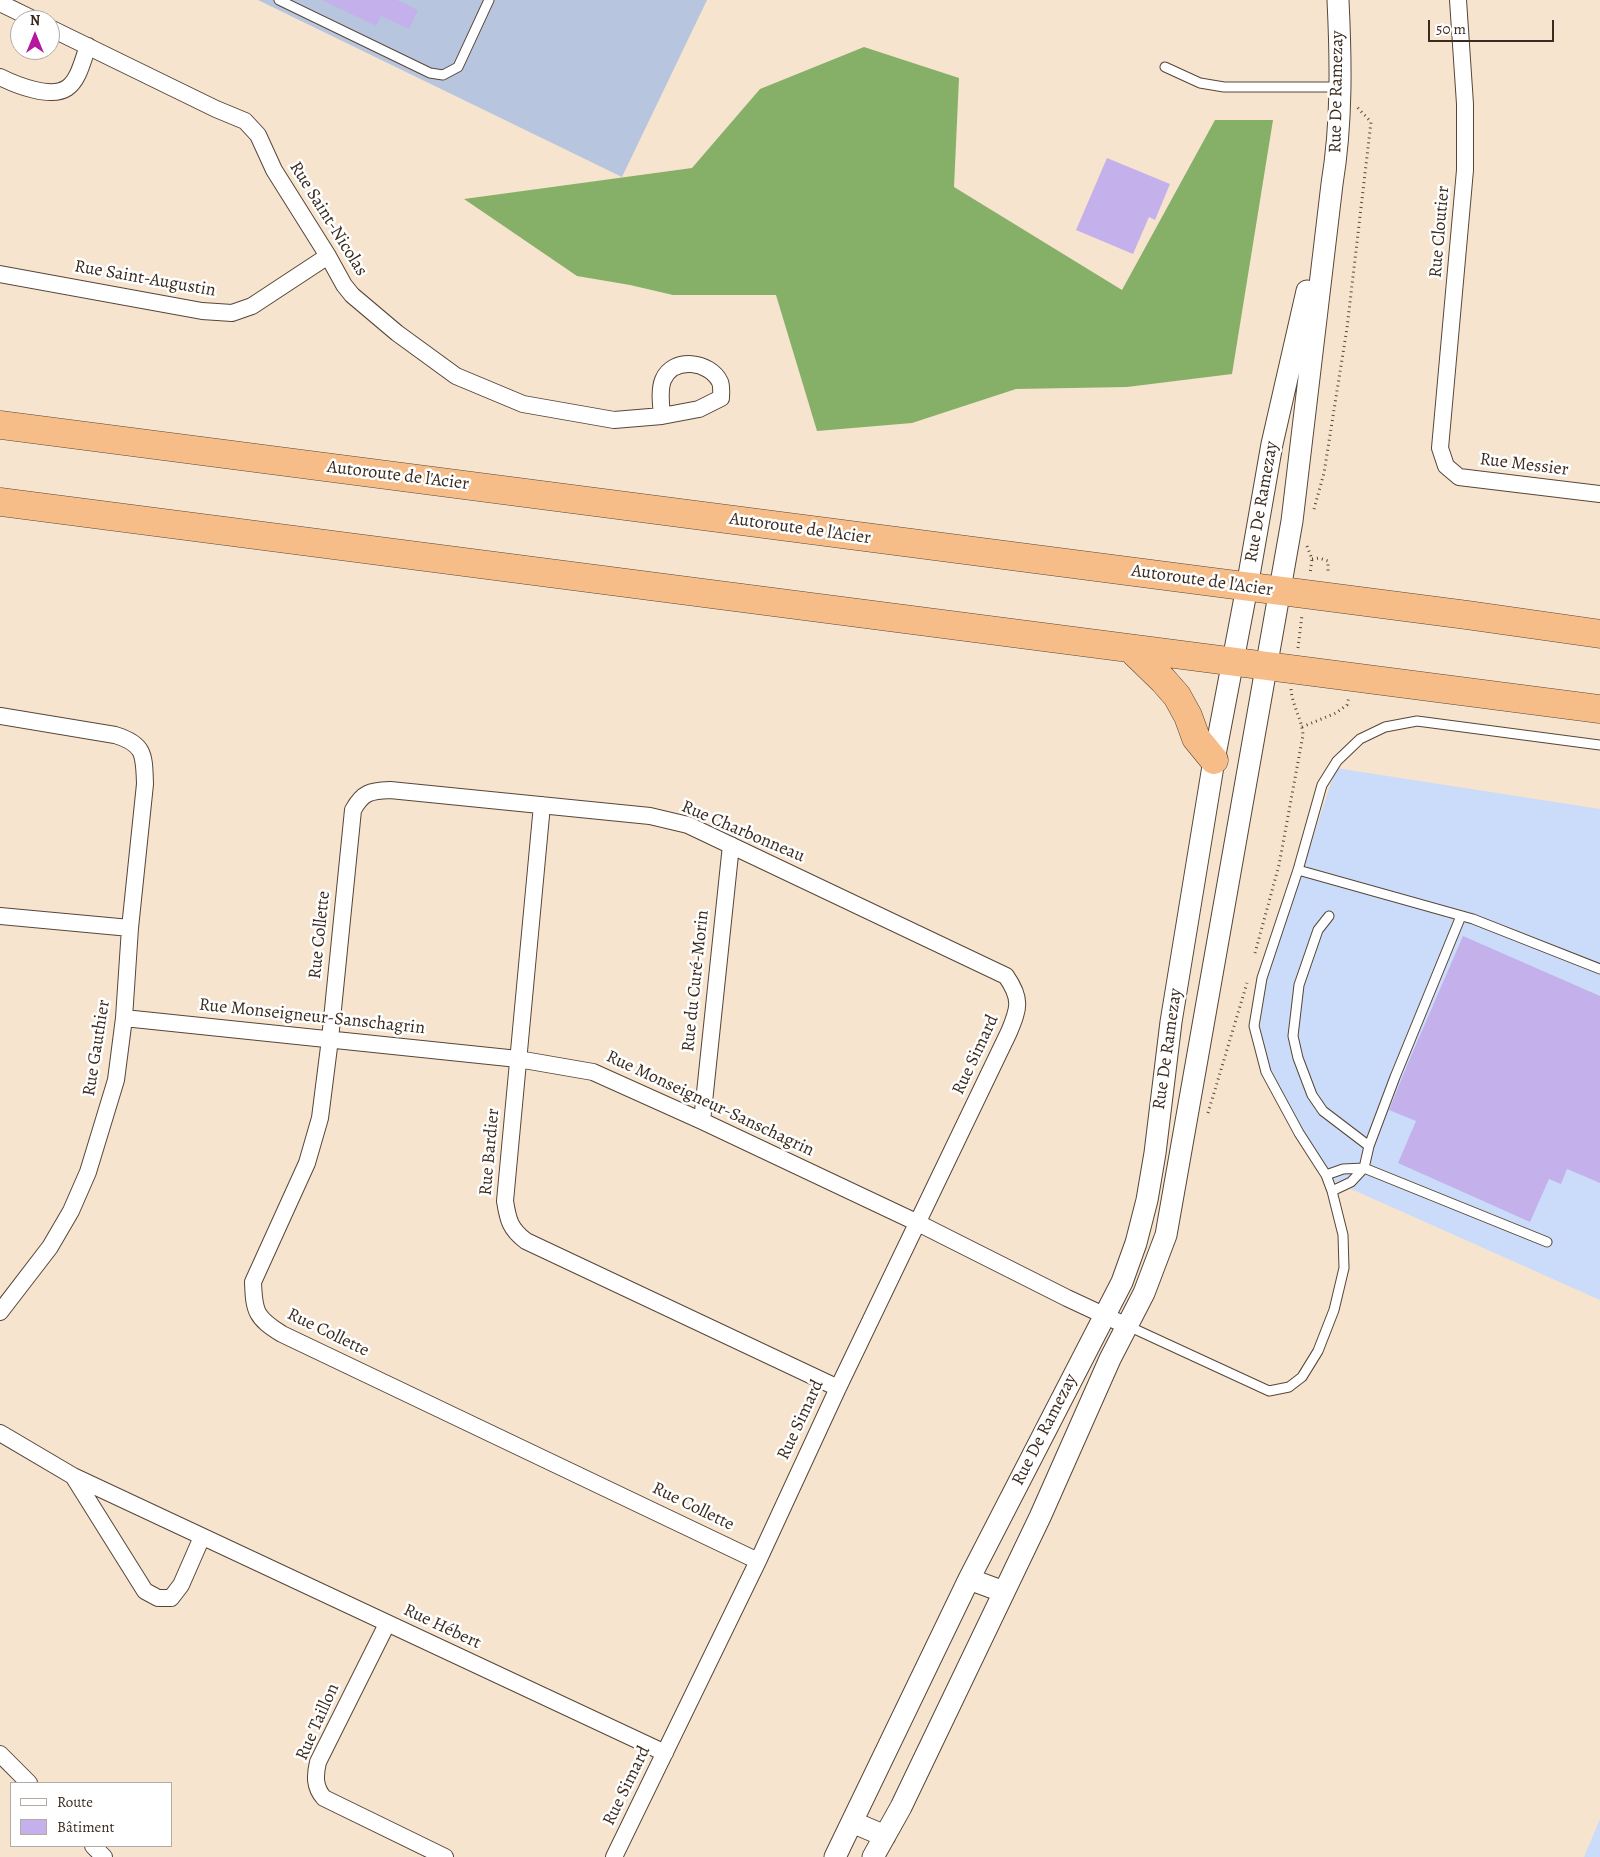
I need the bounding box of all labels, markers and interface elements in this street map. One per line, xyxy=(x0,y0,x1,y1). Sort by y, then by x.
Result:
north arrow xyxy=(10,10,60,60)
scale bar xyxy=(1430,10,1556,42)
text: N xyxy=(30,11,40,30)
text: 50 m xyxy=(1436,19,1466,39)
street label: Rue De Ramezay xyxy=(1325,31,1349,153)
street label: Rue Saint-Nicolas xyxy=(284,158,372,280)
street label: Rue Cloutier xyxy=(1425,185,1455,279)
street label: Rue Saint-Augustin xyxy=(73,256,217,302)
street label: Rue De Ramezay xyxy=(1241,440,1283,564)
street label: Rue Messier xyxy=(1478,449,1570,481)
street label: Autoroute de l'Acier xyxy=(326,457,470,495)
street label: Autoroute de l'Acier xyxy=(728,508,872,550)
street label: Autoroute de l'Acier xyxy=(1130,560,1274,602)
street label: Rue Charbonneau xyxy=(678,796,808,868)
street label: Rue Collette xyxy=(305,890,335,980)
street label: Rue du Curé-Morin xyxy=(678,909,714,1053)
street label: Rue De Ramezay xyxy=(1149,987,1187,1111)
street label: Rue Monseigneur-Sanschagrin xyxy=(198,994,426,1040)
street label: Rue Gauthier xyxy=(79,998,115,1098)
street label: Rue Simard xyxy=(948,1011,1004,1099)
street label: Rue Monseigneur-Sanschagrin xyxy=(603,1046,817,1162)
street label: Rue Bardier xyxy=(475,1108,505,1196)
street label: Rue Collette xyxy=(283,1304,373,1362)
street label: Rue De Ramezay xyxy=(1008,1371,1082,1489)
street label: Rue Simard xyxy=(773,1376,829,1464)
street label: Rue Collette xyxy=(648,1478,738,1536)
street label: Rue Hébert xyxy=(400,1600,484,1654)
street label: Rue Taillon xyxy=(291,1680,345,1764)
street label: Rue Simard xyxy=(598,1743,656,1829)
legend xyxy=(10,1782,172,1847)
text: Route xyxy=(57,1792,93,1812)
text: Bâtiment xyxy=(57,1817,115,1837)

